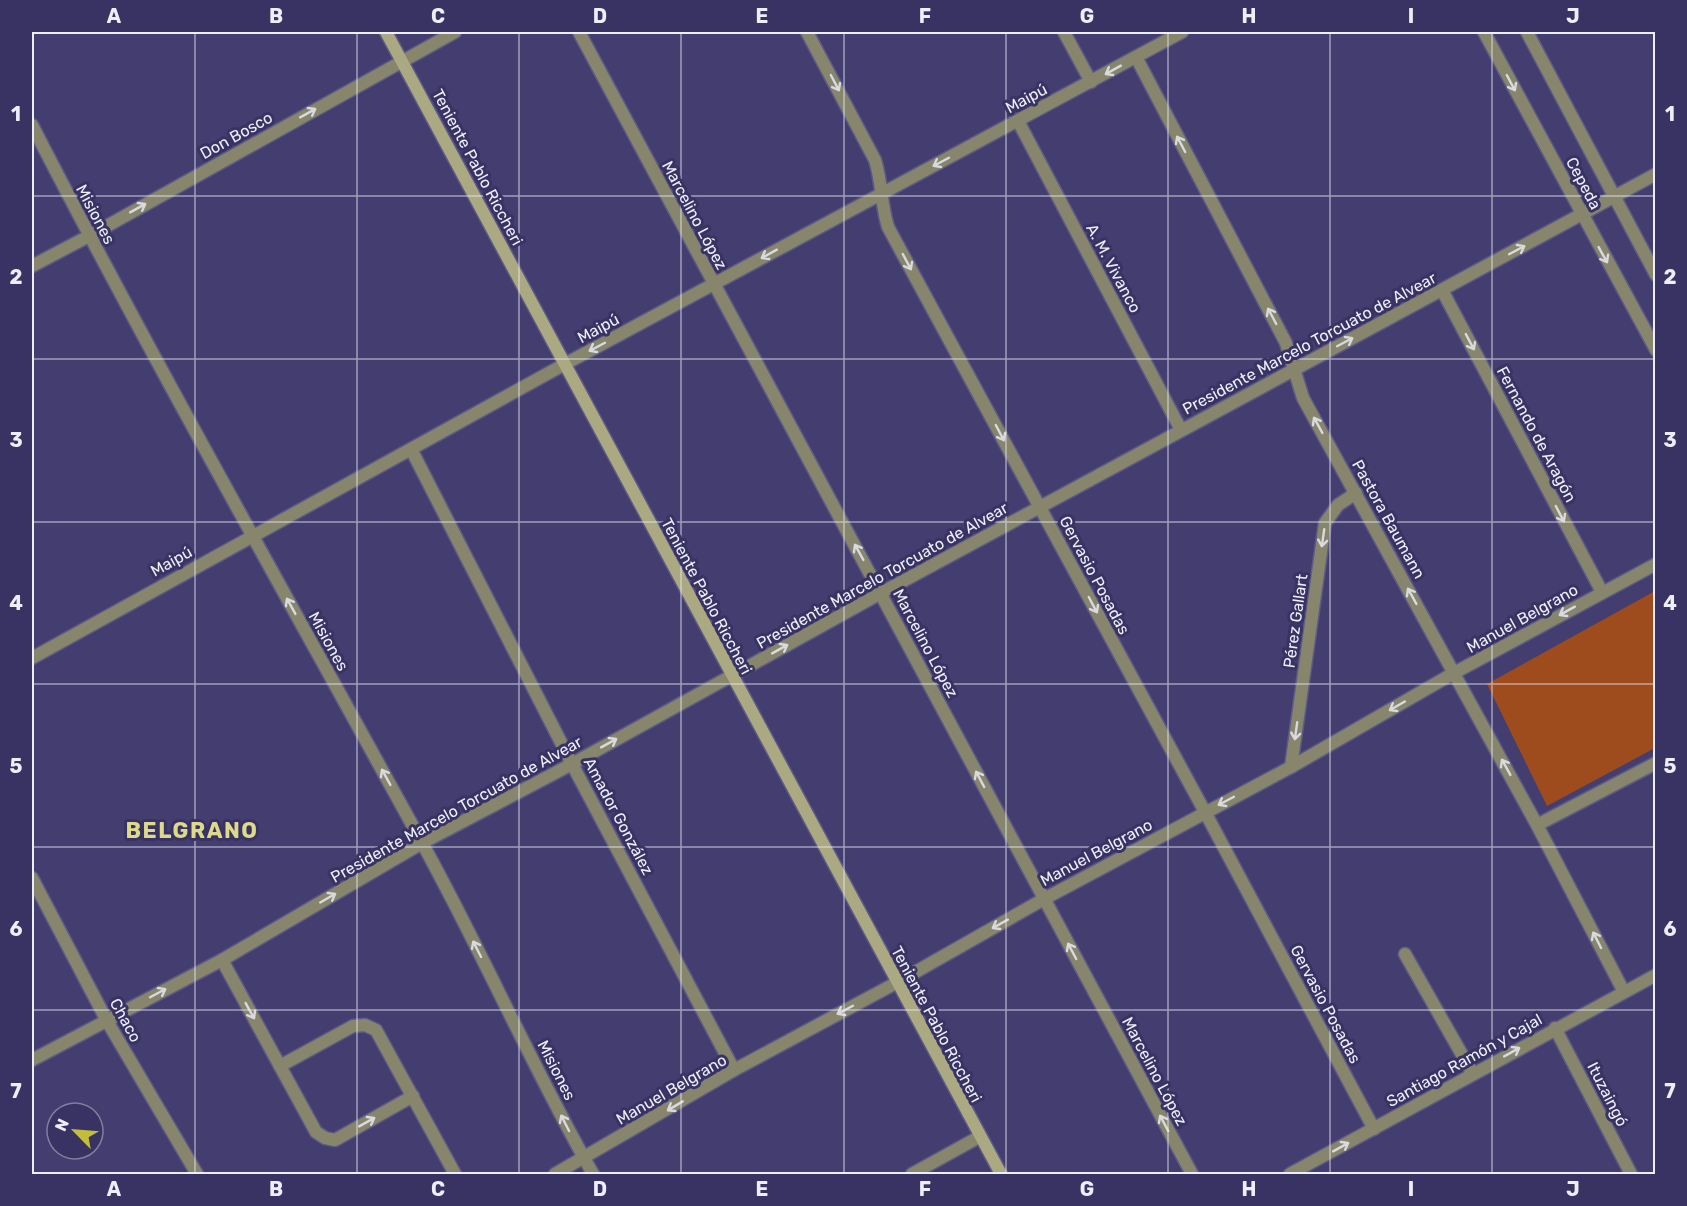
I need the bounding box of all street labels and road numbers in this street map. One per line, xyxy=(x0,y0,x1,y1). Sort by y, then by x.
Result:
street label: Maipú xyxy=(1002,80,1050,117)
street label: Teniente Pablo Riccheri xyxy=(428,86,527,249)
street label: Don Bosco xyxy=(197,108,276,163)
street label: Cepeda xyxy=(1562,154,1605,213)
street label: Marcelino López xyxy=(658,158,731,273)
street label: Misiones xyxy=(72,181,119,247)
street label: A. M. Vivanco xyxy=(1082,220,1145,316)
street label: Presidente Marcelo Torcuato de Alvear xyxy=(1179,268,1439,419)
street label: Maipú xyxy=(574,310,622,347)
street label: Fernando de Aragón xyxy=(1493,363,1580,505)
street label: Pastora Baumann xyxy=(1348,457,1429,582)
street label: Presidente Marcelo Torcuato de Alvear xyxy=(753,498,1011,653)
street label: Gervasio Posadas xyxy=(1055,513,1134,638)
street label: Teniente Pablo Riccheri xyxy=(657,515,756,678)
street label: Maipú xyxy=(147,542,195,581)
street label: Pérez Gallart xyxy=(1279,573,1311,669)
street label: Manuel Belgrano xyxy=(1463,580,1581,657)
street label: Marcelino López xyxy=(889,586,962,701)
street label: Misiones xyxy=(305,608,353,674)
street label: Presidente Marcelo Torcuato de Alvear xyxy=(327,732,585,887)
street label: Amador González xyxy=(580,754,657,878)
street label: Manuel Belgrano xyxy=(1037,815,1156,890)
street label: Gervasio Posadas xyxy=(1286,942,1365,1067)
street label: Teniente Pablo Riccheri xyxy=(887,943,986,1106)
street label: Chaco xyxy=(106,995,145,1046)
street label: Santiago Ramón y Cajal xyxy=(1383,1010,1545,1111)
street label: Marcelino López xyxy=(1118,1014,1191,1129)
street label: Misiones xyxy=(533,1037,580,1103)
street label: Manuel Belgrano xyxy=(613,1050,730,1129)
street label: Ituzaingó xyxy=(1583,1059,1632,1130)

